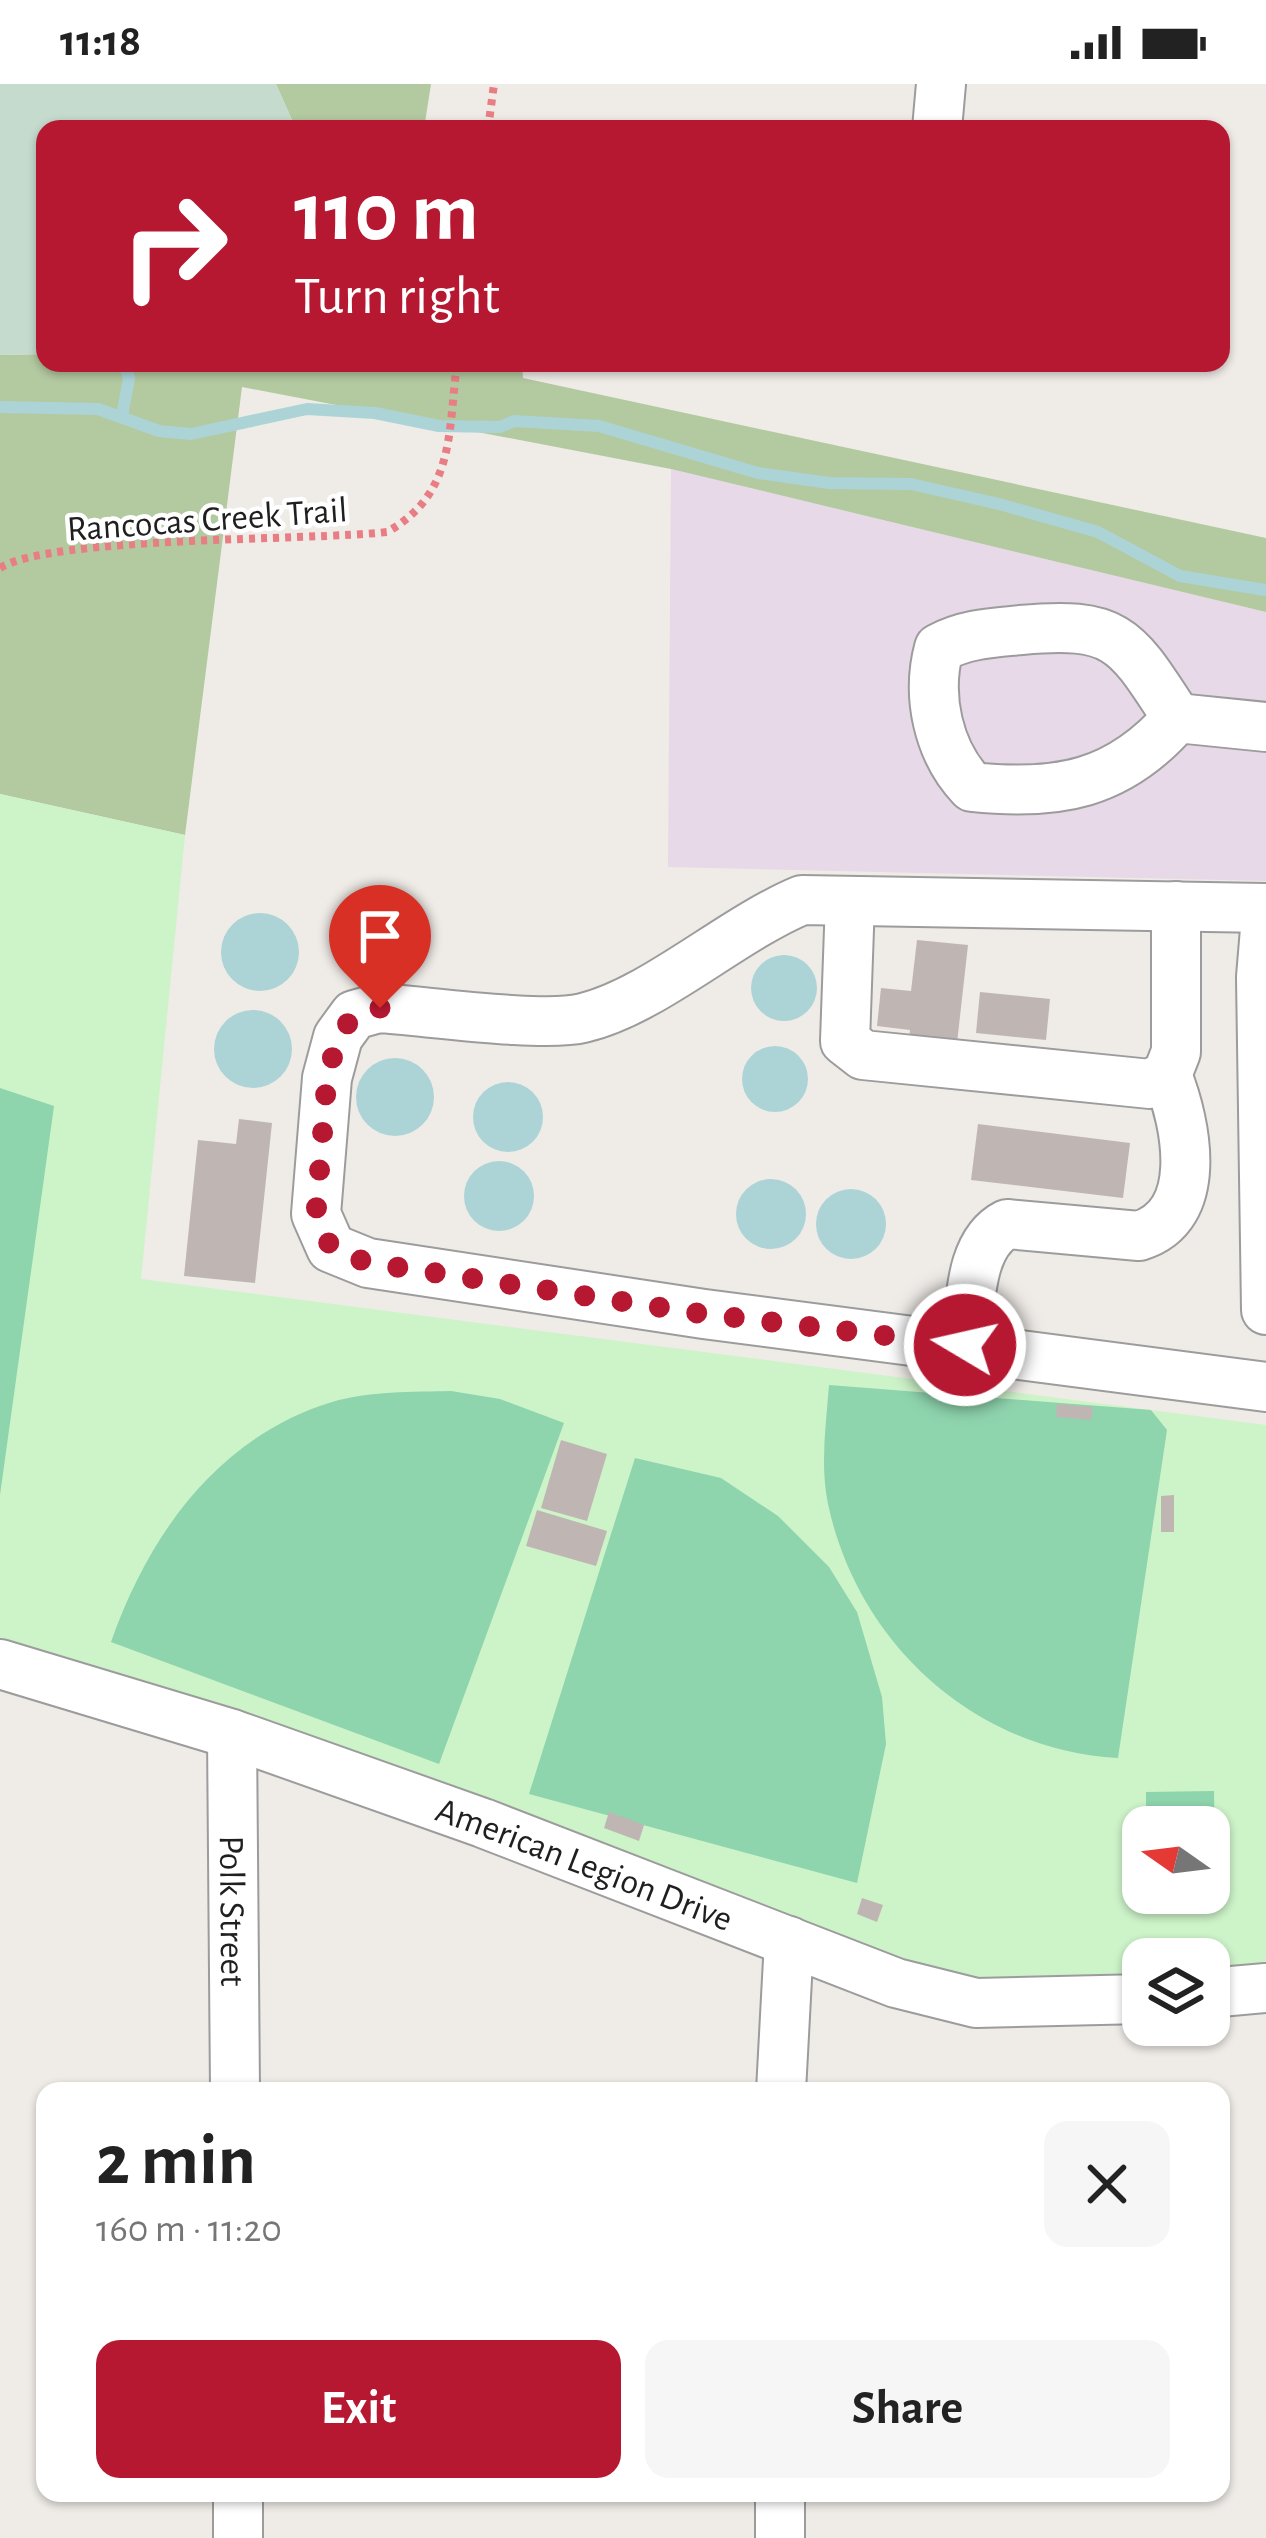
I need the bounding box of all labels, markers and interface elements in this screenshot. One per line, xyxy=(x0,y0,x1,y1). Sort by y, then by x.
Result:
text: 11:18 xyxy=(60,19,141,64)
icon: right xyxy=(96,168,252,324)
text: 110 m xyxy=(294,172,479,256)
text: Turn right xyxy=(294,270,500,324)
street label: Rancocas Creek Trail xyxy=(66,492,349,548)
pin xyxy=(329,885,431,1008)
icon: arrive xyxy=(347,903,413,969)
position arrow xyxy=(902,1282,1028,1408)
street label: American Legion Drive xyxy=(431,1792,737,1938)
north arrow xyxy=(1122,1806,1230,1914)
map controls xyxy=(1122,1806,1230,2046)
street label: Polk Street xyxy=(213,1835,250,1987)
button: layers xyxy=(1122,1938,1230,2046)
button: close xyxy=(1044,2121,1170,2247)
text: 2 min xyxy=(96,2125,256,2197)
text: 160 m · 11:20 xyxy=(96,2210,282,2249)
button: Exit xyxy=(96,2340,621,2478)
button: Share xyxy=(645,2340,1170,2478)

